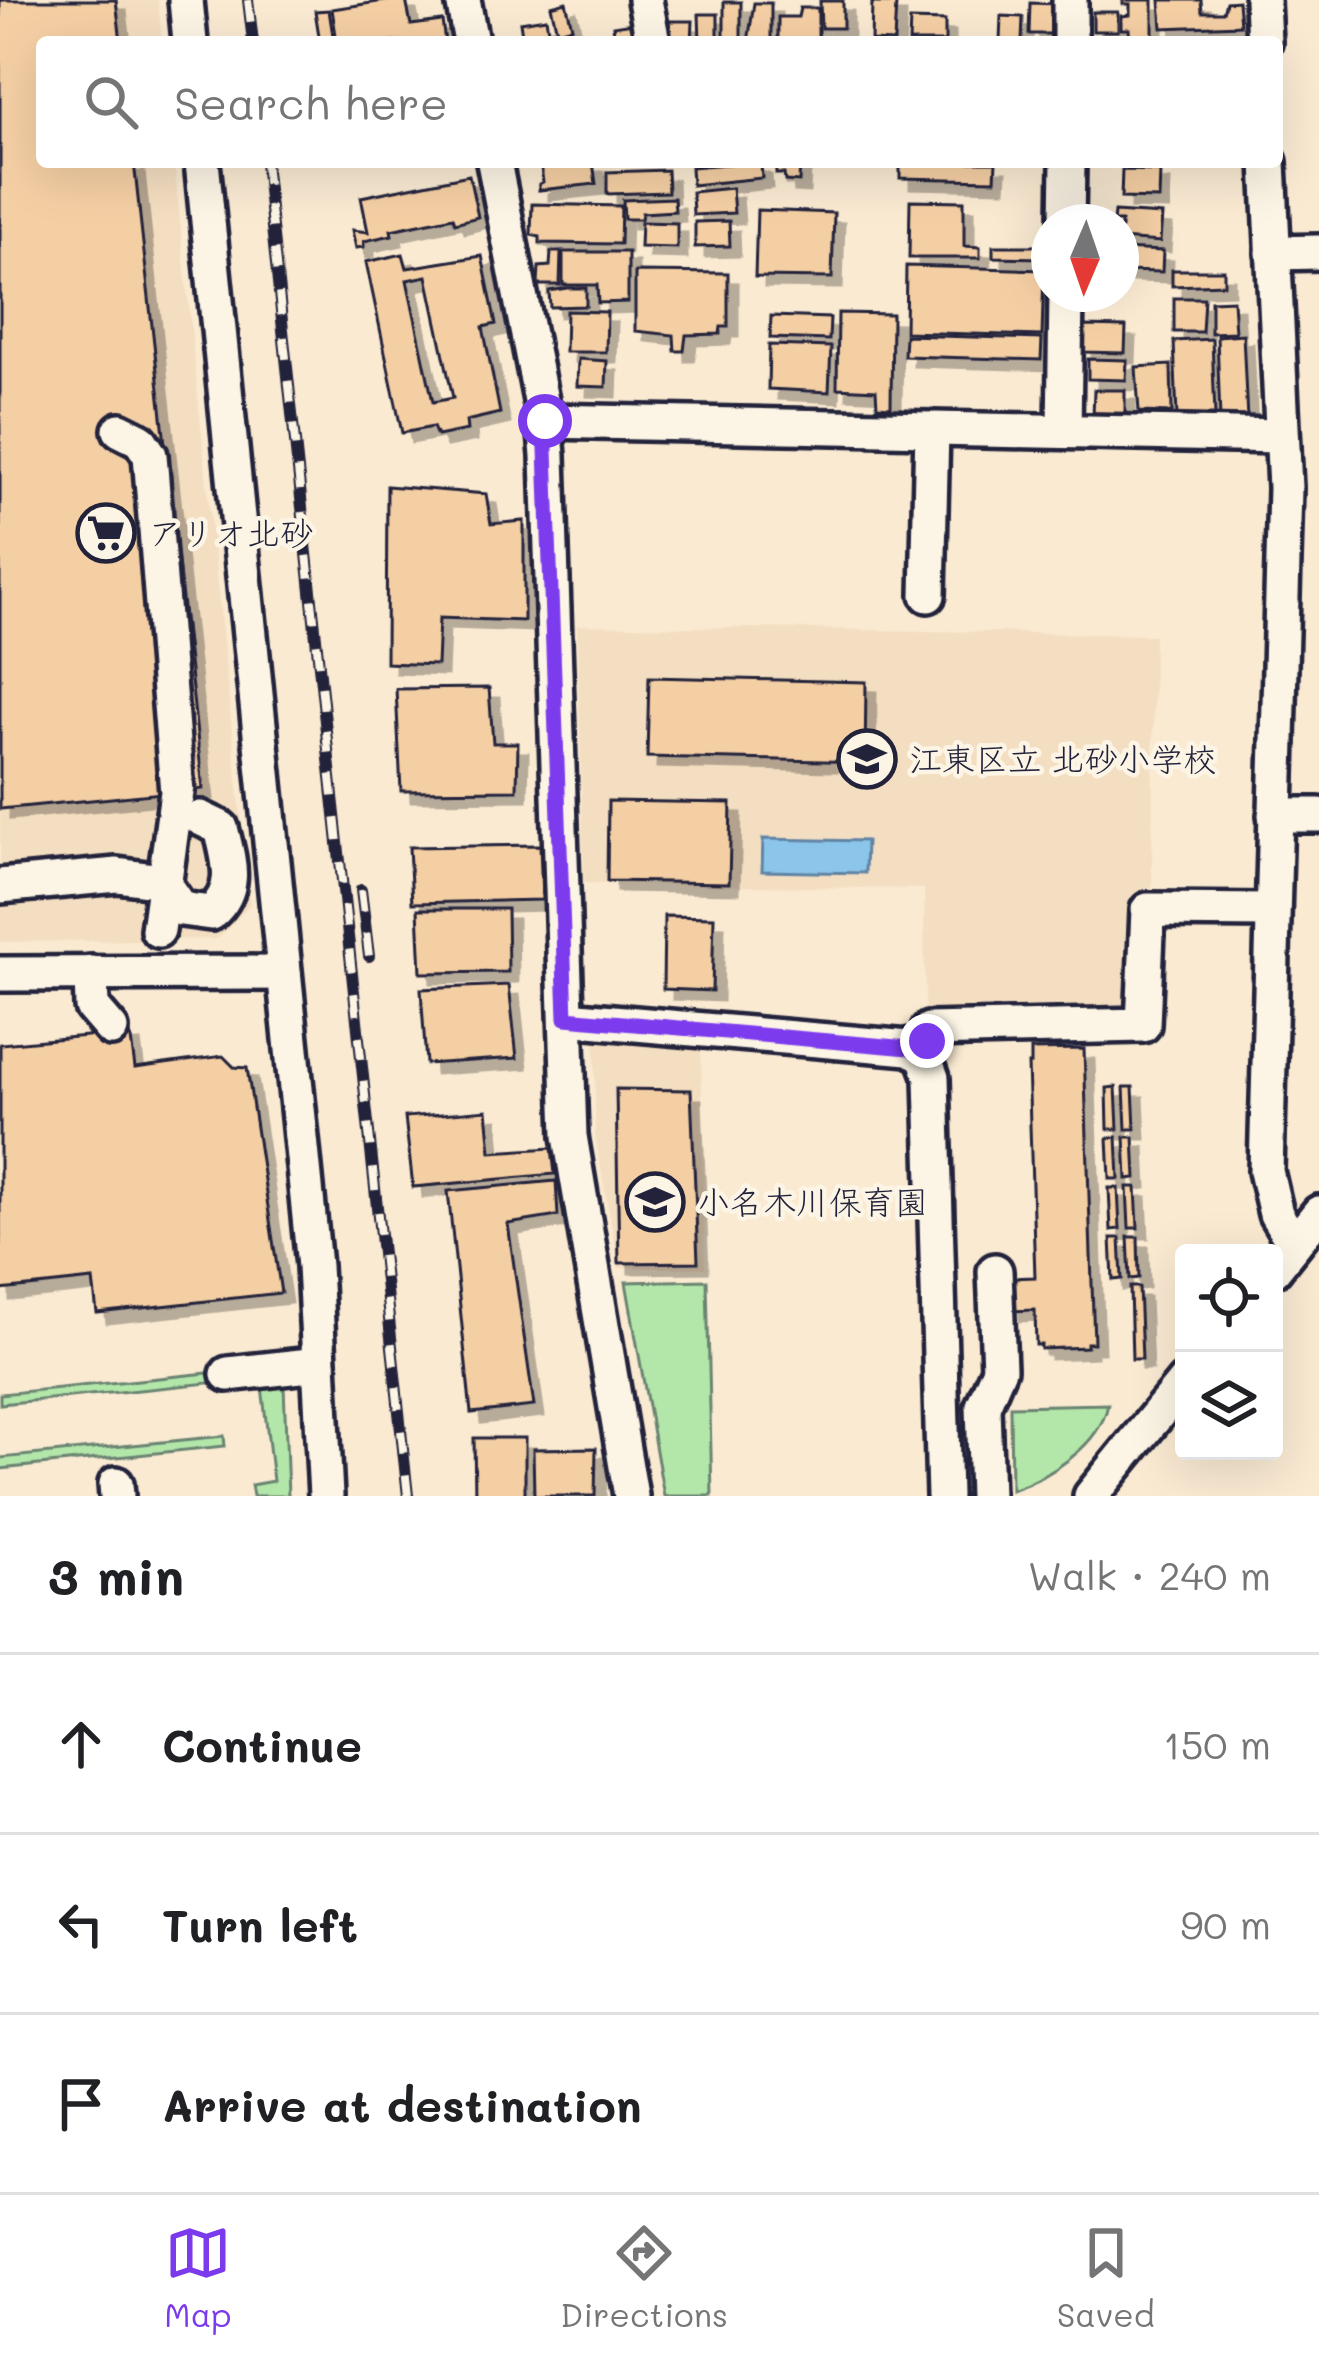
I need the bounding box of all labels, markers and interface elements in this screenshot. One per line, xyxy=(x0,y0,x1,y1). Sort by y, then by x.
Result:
search box xyxy=(36,36,1283,168)
icon: search xyxy=(78,69,144,135)
text: Search here xyxy=(174,73,448,131)
north arrow xyxy=(1031,204,1139,312)
route start xyxy=(518,394,572,448)
supermarket icon: アリオ北砂 xyxy=(75,502,137,564)
place label: アリオ北砂 xyxy=(148,510,313,553)
school or university icon: 江東区立 北砂小学校 xyxy=(836,728,898,790)
place label: 江東区立 北砂小学校 xyxy=(909,736,1217,779)
route end xyxy=(900,1014,954,1068)
school or university icon: 小名木川保育園 xyxy=(624,1171,686,1233)
place label: 小名木川保育園 xyxy=(697,1179,928,1222)
map controls xyxy=(1175,1244,1283,1460)
button: locate xyxy=(1175,1244,1283,1352)
button: layers xyxy=(1175,1352,1283,1460)
text: 3 min xyxy=(48,1541,184,1608)
text: Walk · 240 m xyxy=(1028,1549,1271,1600)
icon: ahead xyxy=(48,1711,114,1777)
text: Continue xyxy=(162,1715,362,1773)
text: 150 m xyxy=(1163,1718,1271,1769)
icon: left xyxy=(48,1891,114,1957)
text: Turn left xyxy=(162,1895,358,1953)
text: 90 m xyxy=(1180,1898,1271,1949)
icon: arrive xyxy=(48,2071,114,2137)
text: Arrive at destination xyxy=(162,2075,642,2133)
tab: Map xyxy=(164,2220,232,2335)
tab: Directions xyxy=(560,2220,728,2335)
tab: Saved xyxy=(1057,2220,1155,2335)

